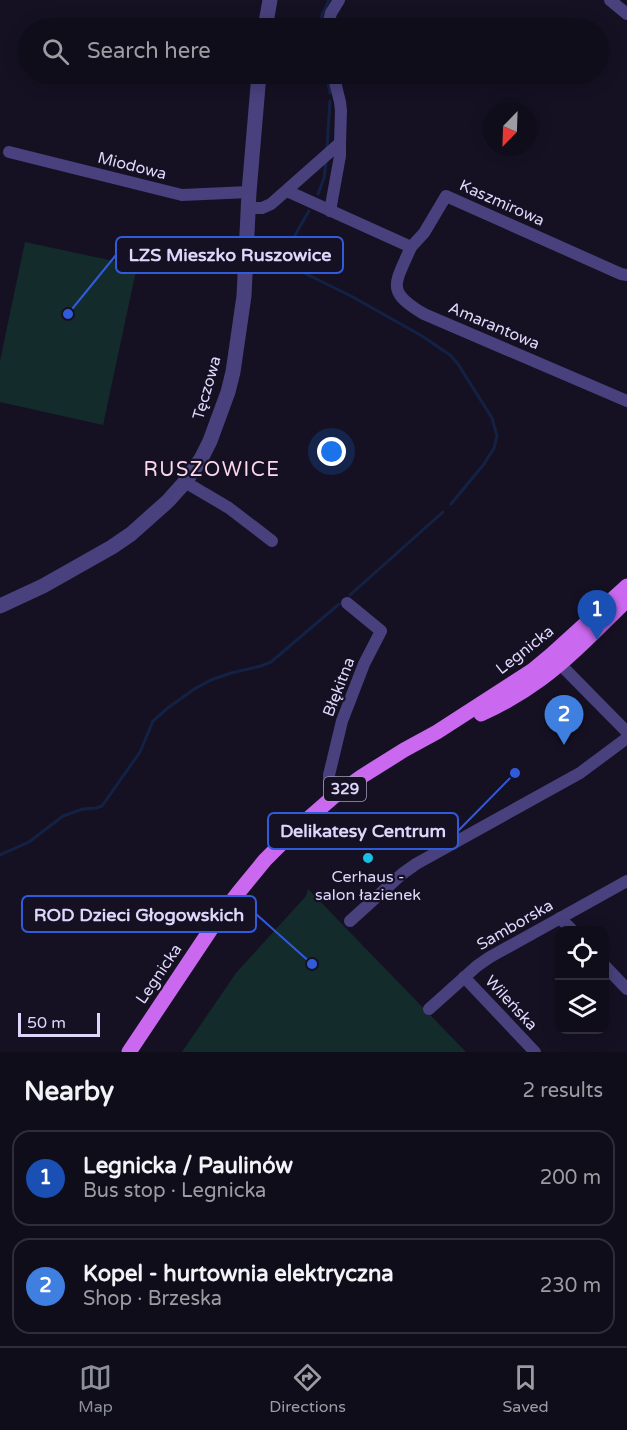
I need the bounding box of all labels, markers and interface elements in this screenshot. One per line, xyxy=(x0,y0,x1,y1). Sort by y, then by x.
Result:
search box xyxy=(18,18,609,84)
icon: search xyxy=(39,35,72,68)
text: Search here xyxy=(87,38,211,64)
north arrow xyxy=(483,102,537,156)
street label: Miodowa xyxy=(95,148,169,184)
street label: Kaszmirowa xyxy=(456,175,548,231)
callout: LZS Mieszko Ruszowice xyxy=(116,237,343,273)
text: LZS Mieszko Ruszowice xyxy=(128,244,332,266)
street label: Amarantowa xyxy=(445,298,543,354)
street label: Tęczowa xyxy=(188,354,226,422)
your location xyxy=(317,437,346,466)
district label: RUSZOWICE xyxy=(144,458,280,482)
pin: 1 xyxy=(578,590,616,640)
street label: Legnicka xyxy=(492,621,558,679)
street label: Błękitna xyxy=(319,655,359,719)
pin: 2 xyxy=(544,696,584,745)
road number: 329 xyxy=(324,777,366,801)
callout: Delikatesy Centrum xyxy=(268,813,458,849)
text: Delikatesy Centrum xyxy=(280,820,446,842)
marker: Cerhaus - salon łazienek xyxy=(361,851,375,865)
place label: Cerhaus - salon łazienek xyxy=(315,867,421,905)
street label: Samborska xyxy=(473,895,557,955)
callout: ROD Dzieci Głogowskich xyxy=(22,896,256,932)
text: ROD Dzieci Głogowskich xyxy=(34,904,244,926)
map controls xyxy=(555,926,609,1034)
button: locate xyxy=(555,926,609,980)
street label: Legnicka xyxy=(132,940,186,1008)
street label: Wileńska xyxy=(480,971,542,1035)
button: layers xyxy=(555,980,609,1034)
scale bar xyxy=(18,1010,100,1038)
text: 50 m xyxy=(27,1013,66,1033)
text: Nearby xyxy=(24,1076,114,1107)
text: 2 results xyxy=(523,1079,603,1103)
text: Legnicka / Paulinów xyxy=(83,1153,293,1179)
text: 1 xyxy=(39,1166,52,1190)
text: 200 m xyxy=(540,1166,601,1190)
text: Bus stop · Legnicka xyxy=(83,1179,266,1203)
text: Kopel - hurtownia elektryczna xyxy=(83,1261,394,1287)
text: 2 xyxy=(39,1274,52,1298)
text: 230 m xyxy=(540,1274,601,1298)
text: Shop · Brzeska xyxy=(83,1287,222,1311)
tab: Map xyxy=(78,1361,113,1417)
tab: Directions xyxy=(269,1361,346,1417)
tab: Saved xyxy=(502,1361,549,1417)

